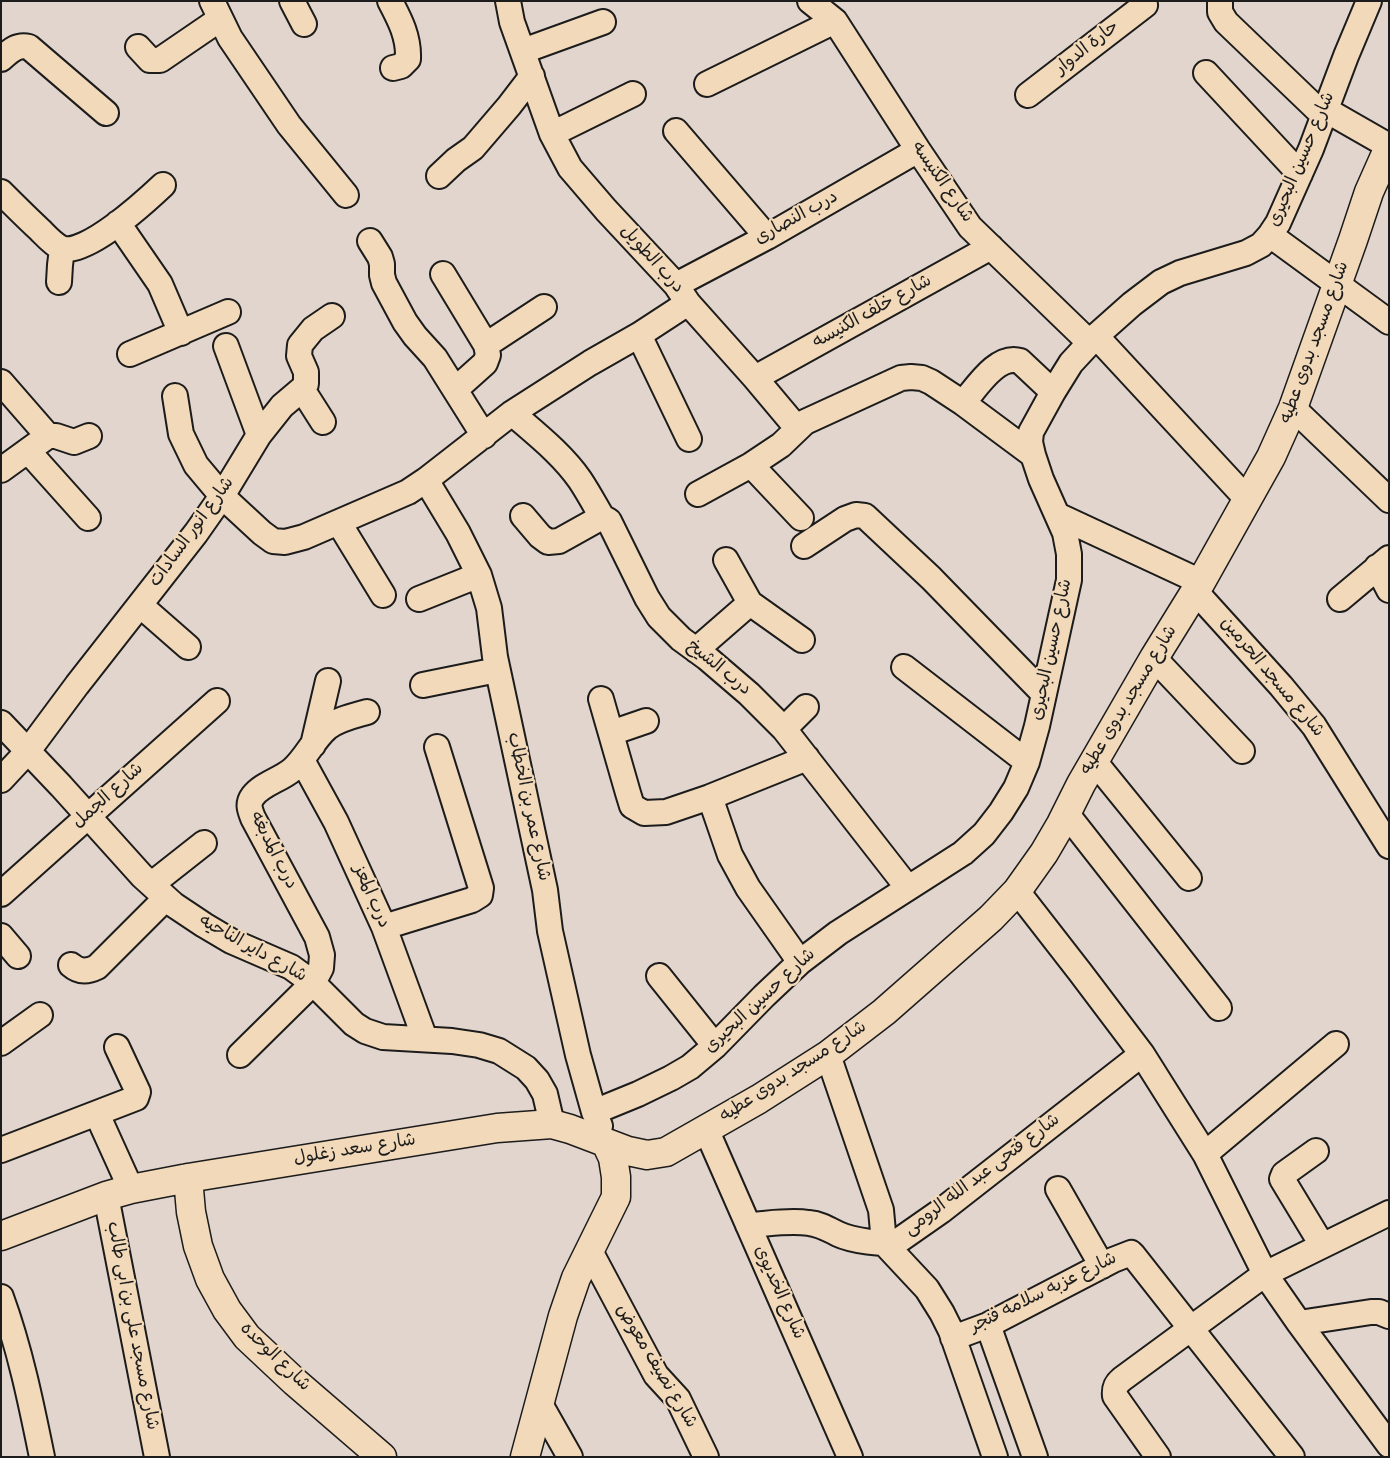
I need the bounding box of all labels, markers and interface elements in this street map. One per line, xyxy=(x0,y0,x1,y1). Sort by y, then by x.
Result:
street label: حارة الدوار xyxy=(1052,17,1124,81)
street label: شارع حسين البحيرى xyxy=(1265,89,1341,231)
street label: شارع الكنيسه xyxy=(905,138,977,228)
street label: درب النصارى xyxy=(752,187,842,251)
street label: درب الطويل xyxy=(614,221,688,299)
street label: شارع مسجد بدوى عطيه xyxy=(1277,259,1355,427)
street label: شارع خلف الكنيسه xyxy=(810,271,936,355)
street label: شارع انور السادات xyxy=(146,474,240,592)
street label: شارع حسين البحيرى xyxy=(1027,577,1079,723)
street label: شارع مسجد الحرمين xyxy=(1214,613,1328,743)
street label: شارع مسجد بدوى عطيه xyxy=(1077,622,1183,780)
street label: درب الشيخ xyxy=(681,637,755,701)
street label: شارع عمر بن الخطاب xyxy=(501,731,553,883)
street label: شارع الجمل xyxy=(69,759,149,835)
street label: درب المدبغه xyxy=(243,809,301,893)
street label: درب المعز xyxy=(347,862,393,932)
street label: شارع داير الناحيه xyxy=(194,911,310,989)
street label: شارع حسين البحيرى xyxy=(701,945,821,1059)
street label: شارع مسجد بدوى عطيه xyxy=(717,1017,871,1129)
street label: شارع فتحى عبد الله الرومى xyxy=(901,1110,1065,1242)
street label: شارع سعد زغلول xyxy=(292,1131,418,1171)
street label: شارع مسجد على بن ابى طالب xyxy=(100,1220,162,1432)
street label: شارع الخديوى xyxy=(748,1243,808,1343)
street label: شارع عزبه سلامه فنجر xyxy=(967,1249,1121,1339)
street label: شارع نصيف معوض xyxy=(609,1301,701,1433)
street label: شارع الوحده xyxy=(234,1319,314,1397)

